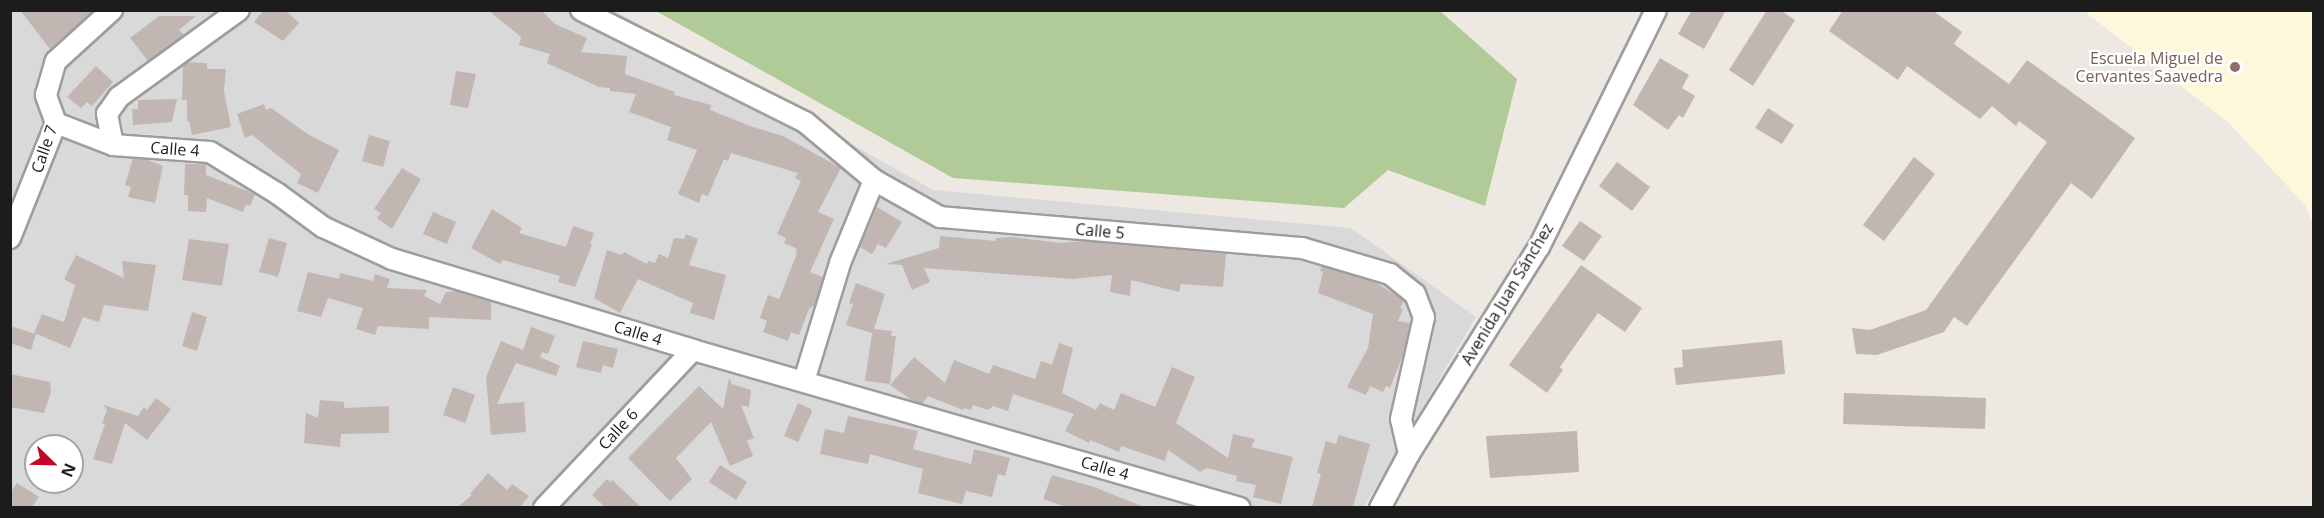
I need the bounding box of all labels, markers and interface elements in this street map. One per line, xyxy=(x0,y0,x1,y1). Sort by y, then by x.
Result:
place label: Escuela Miguel de Cervantes Saavedra xyxy=(2075,48,2223,86)
marker: Escuela Miguel de Cervantes Saavedra xyxy=(2228,60,2242,74)
street label: Calle 7 xyxy=(27,123,61,175)
street label: Calle 4 xyxy=(150,138,200,160)
street label: Calle 5 xyxy=(1075,219,1125,243)
street label: Avenida Juan Sánchez xyxy=(1457,220,1557,368)
street label: Calle 4 xyxy=(612,317,664,349)
street label: Calle 6 xyxy=(594,404,642,454)
north arrow xyxy=(24,434,84,494)
street label: Calle 4 xyxy=(1079,452,1131,484)
text: N xyxy=(56,460,81,481)

